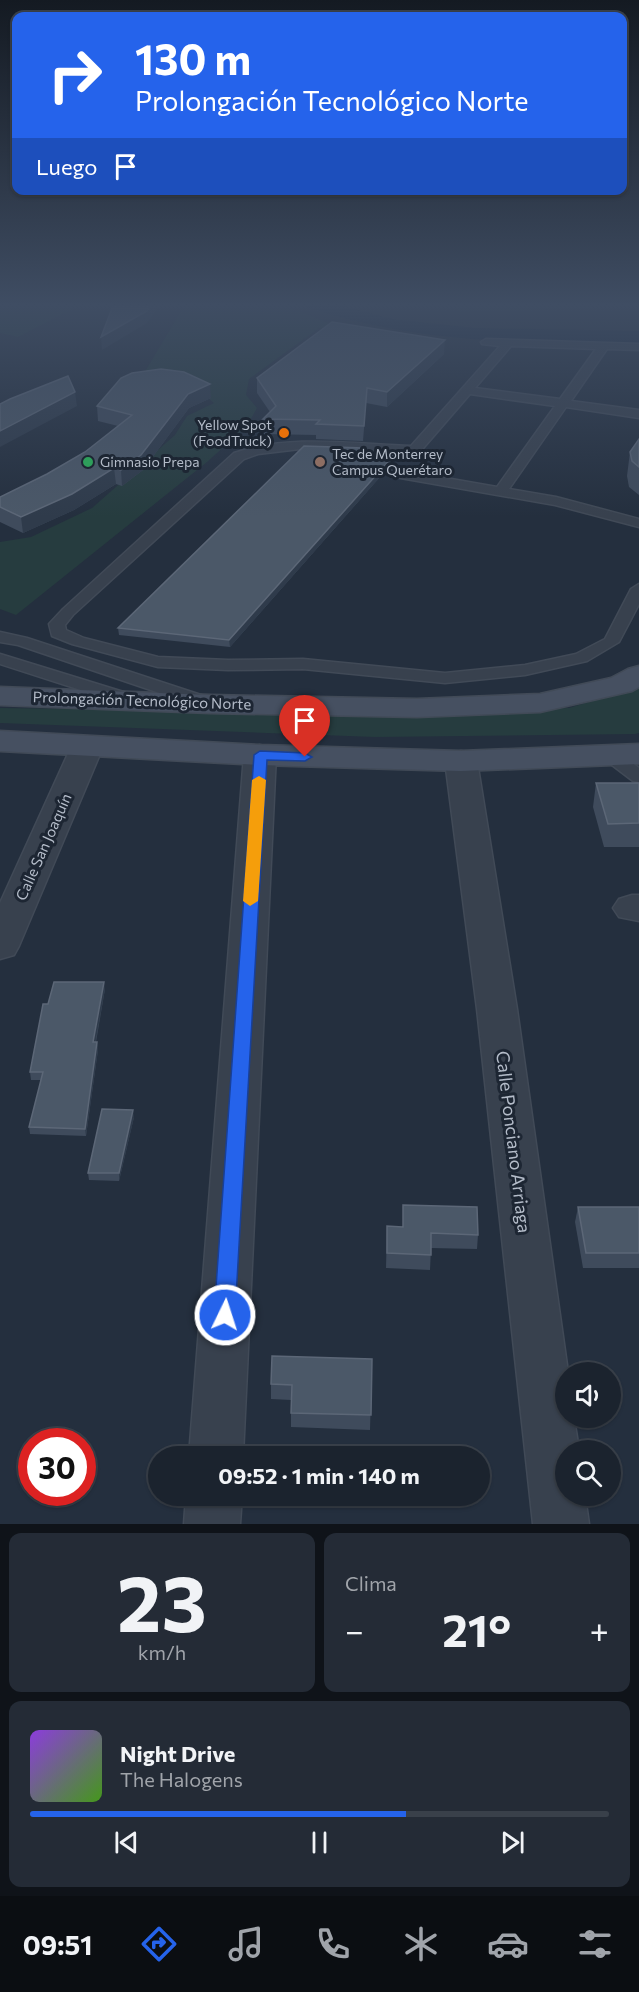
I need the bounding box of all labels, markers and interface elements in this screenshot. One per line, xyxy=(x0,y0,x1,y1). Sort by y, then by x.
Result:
text: 130 m xyxy=(135,32,251,84)
icon: right xyxy=(36,36,114,114)
text: Prolongación Tecnológico Norte xyxy=(135,84,529,117)
icon: arrive xyxy=(109,150,142,183)
text: Luego xyxy=(36,153,97,180)
place label: Yellow Spot (FoodTruck) xyxy=(193,416,272,449)
marker: Yellow Spot (FoodTruck) xyxy=(277,426,291,440)
place label: Tec de Monterrey Campus Querétaro xyxy=(332,445,452,478)
place label: Gimnasio Prepa xyxy=(100,453,200,470)
marker: Gimnasio Prepa xyxy=(81,455,95,469)
marker: Tec de Monterrey Campus Querétaro xyxy=(313,455,327,469)
street label: Prolongación Tecnológico Norte xyxy=(32,687,252,713)
pin xyxy=(279,695,330,757)
icon: arrive xyxy=(288,704,321,737)
street label: Calle San Joaquín xyxy=(11,790,75,903)
street label: Calle Ponciano Arriaga xyxy=(492,1050,536,1234)
position arrow xyxy=(193,1283,257,1347)
map controls xyxy=(555,1362,621,1506)
button: sound xyxy=(555,1362,621,1428)
speed limit sign: 30 xyxy=(18,1428,96,1506)
button: search xyxy=(555,1440,621,1506)
text: 09:52 · 1 min · 140 m xyxy=(218,1462,420,1489)
text: 23 xyxy=(117,1553,207,1648)
text: Clima xyxy=(345,1571,397,1595)
text: 21° xyxy=(442,1601,511,1656)
text: − xyxy=(345,1609,364,1650)
text: + xyxy=(590,1609,609,1650)
text: km/h xyxy=(138,1640,186,1664)
text: Night Drive xyxy=(120,1740,235,1767)
text: The Halogens xyxy=(120,1767,243,1791)
icon: previous xyxy=(110,1826,143,1859)
icon: pause xyxy=(303,1826,336,1859)
icon: next xyxy=(496,1826,529,1859)
icon: directions xyxy=(138,1923,180,1965)
icon: music xyxy=(225,1923,267,1965)
icon: phone xyxy=(312,1923,354,1965)
icon: climate xyxy=(400,1923,442,1965)
icon: car xyxy=(487,1923,529,1965)
icon: filters xyxy=(574,1923,616,1965)
text: 09:51 xyxy=(23,1928,92,1961)

